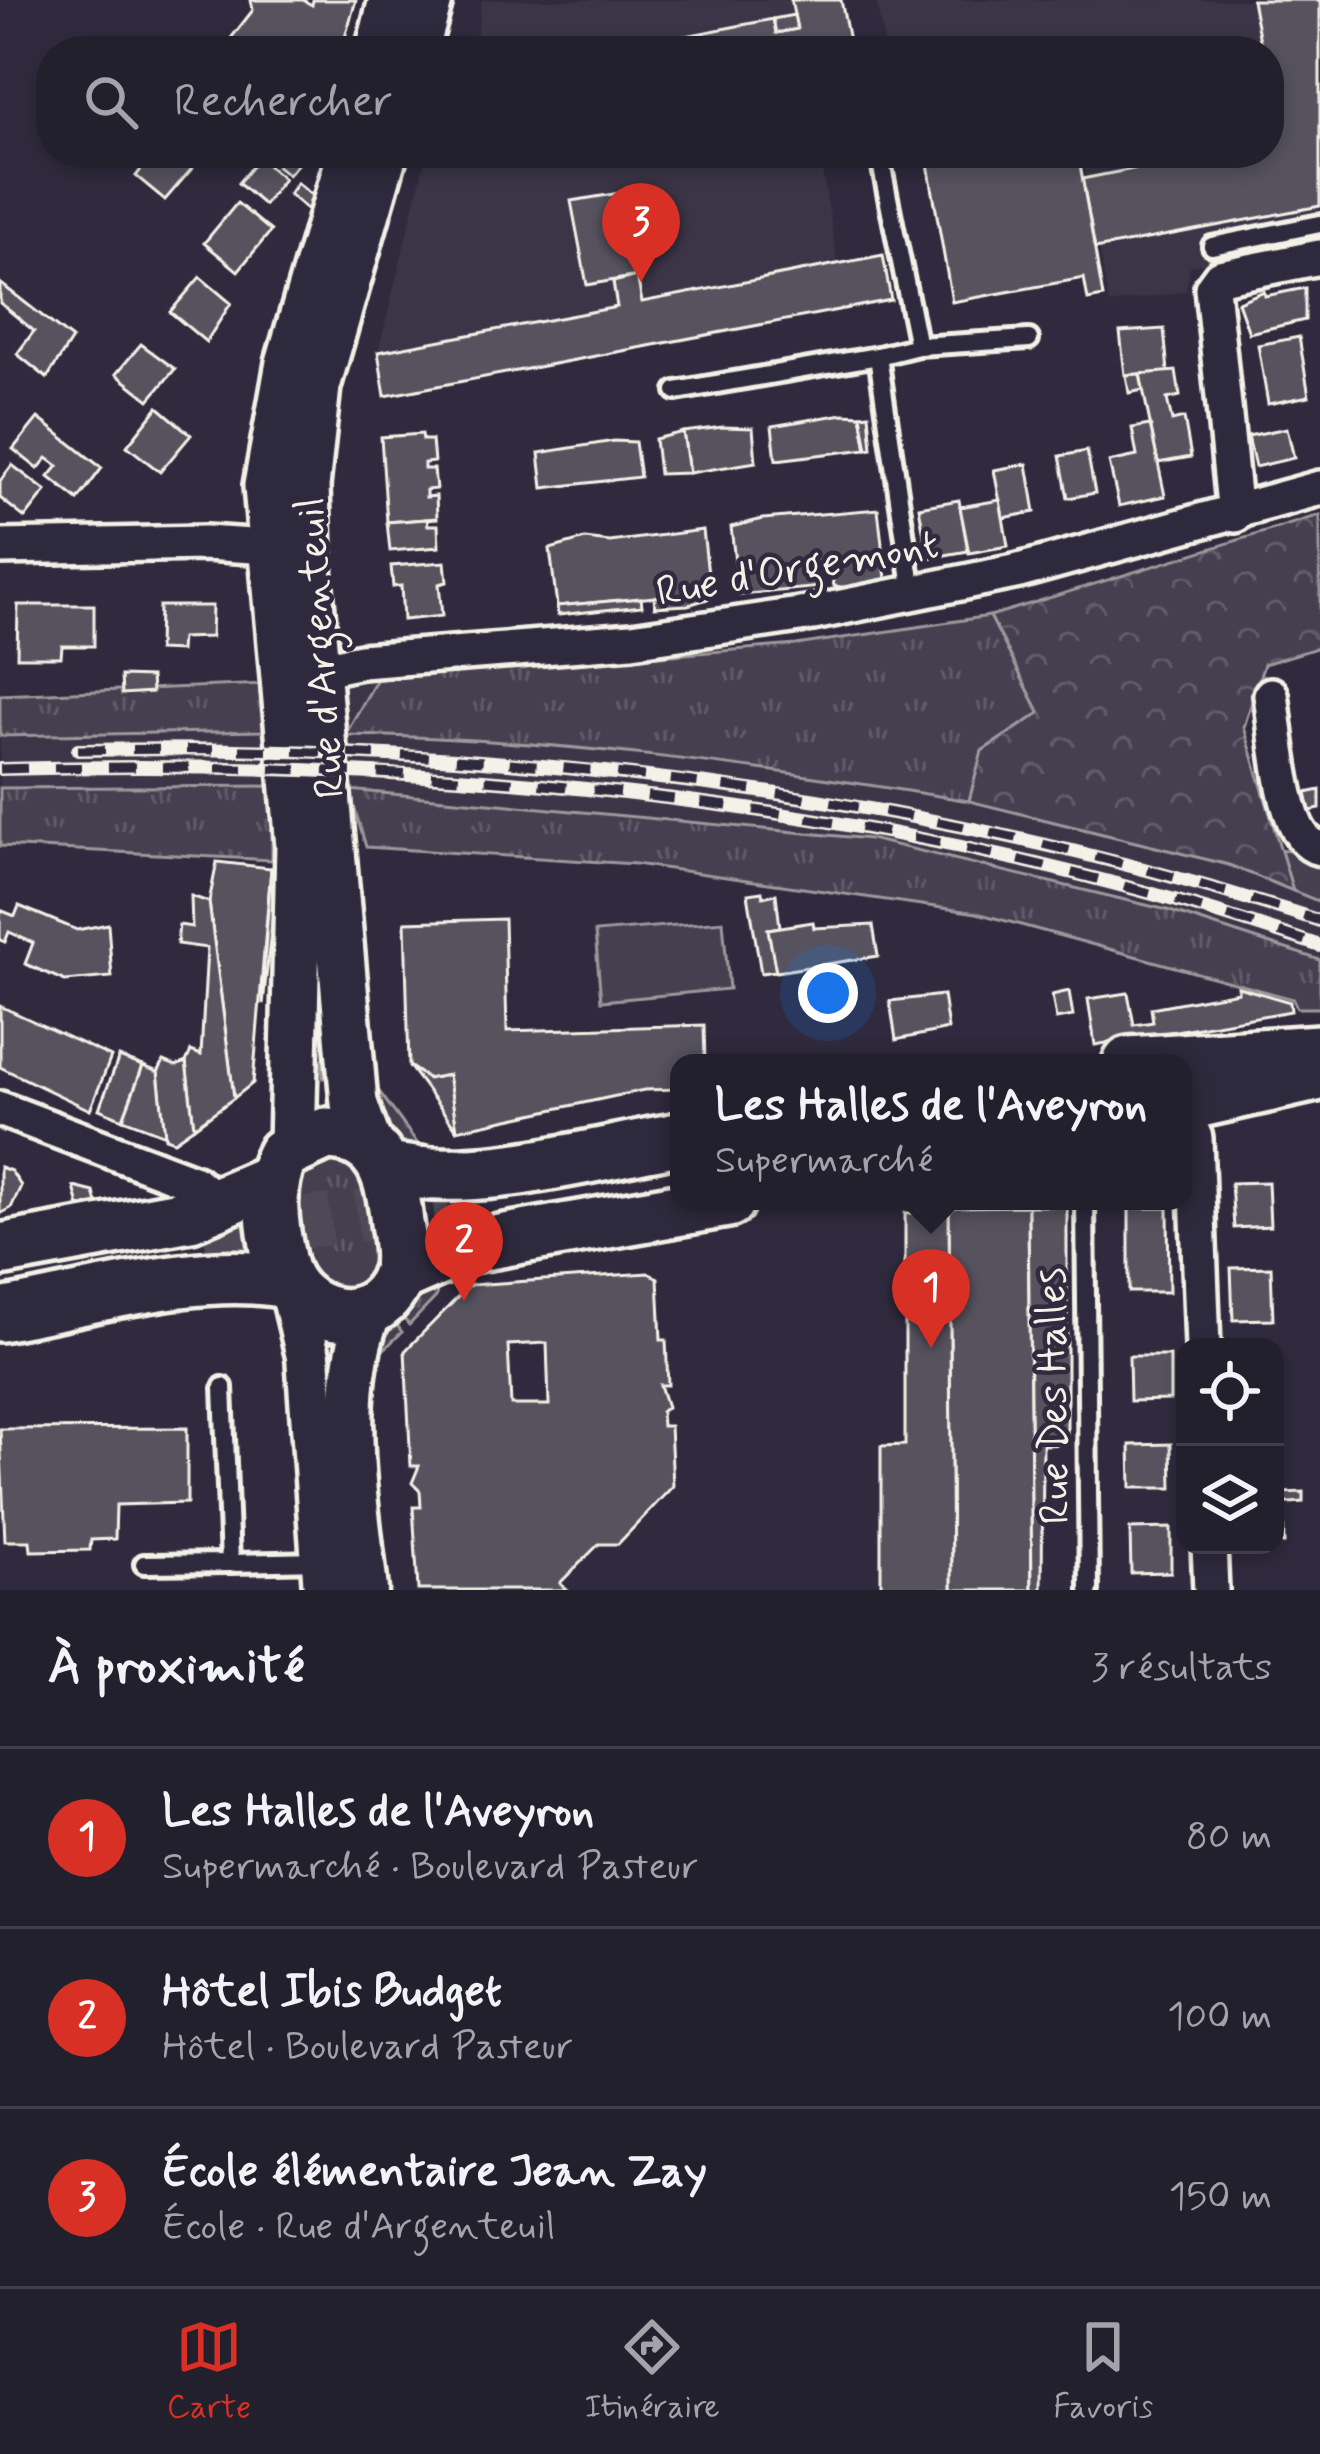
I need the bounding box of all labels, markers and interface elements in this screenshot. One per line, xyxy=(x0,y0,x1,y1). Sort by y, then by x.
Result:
search box xyxy=(36,36,1284,168)
icon: search xyxy=(78,69,144,135)
text: Rechercher xyxy=(174,73,393,132)
pin: 3 xyxy=(602,183,680,282)
street label: Rue d'Argenteuil xyxy=(284,495,363,800)
street label: Rue d'Orgemont xyxy=(652,518,944,625)
your location xyxy=(798,963,858,1023)
popup xyxy=(670,1054,1192,1210)
text: Les Halles de l'Aveyron xyxy=(715,1077,1147,1136)
text: Supermarché xyxy=(715,1136,933,1187)
pin: 2 xyxy=(425,1202,503,1301)
pin: 1 xyxy=(892,1249,970,1348)
street label: Rue Des Halles xyxy=(1025,1267,1084,1525)
map controls xyxy=(1176,1338,1284,1554)
button: locate xyxy=(1176,1338,1284,1446)
button: layers xyxy=(1176,1446,1284,1554)
text: À proximité xyxy=(48,1635,304,1701)
text: 3 résultats xyxy=(1091,1643,1272,1694)
text: Les Halles de l'Aveyron xyxy=(162,1783,594,1842)
text: 1 xyxy=(78,1812,96,1863)
text: 80 m xyxy=(1186,1812,1272,1863)
text: Supermarché · Boulevard Pasteur xyxy=(162,1842,699,1893)
text: Hôtel Ibis Budget xyxy=(162,1963,502,2022)
text: 2 xyxy=(77,1992,97,2043)
text: 100 m xyxy=(1167,1992,1272,2043)
text: Hôtel · Boulevard Pasteur xyxy=(162,2022,573,2073)
text: École élémentaire Jean Zay xyxy=(162,2143,707,2202)
text: 3 xyxy=(78,2172,96,2223)
text: 150 m xyxy=(1169,2172,1272,2223)
text: École · Rue d'Argenteuil xyxy=(162,2202,555,2253)
tab: Carte xyxy=(167,2314,251,2430)
tab: Itinéraire xyxy=(584,2314,720,2430)
tab: Favoris xyxy=(1053,2314,1153,2430)

